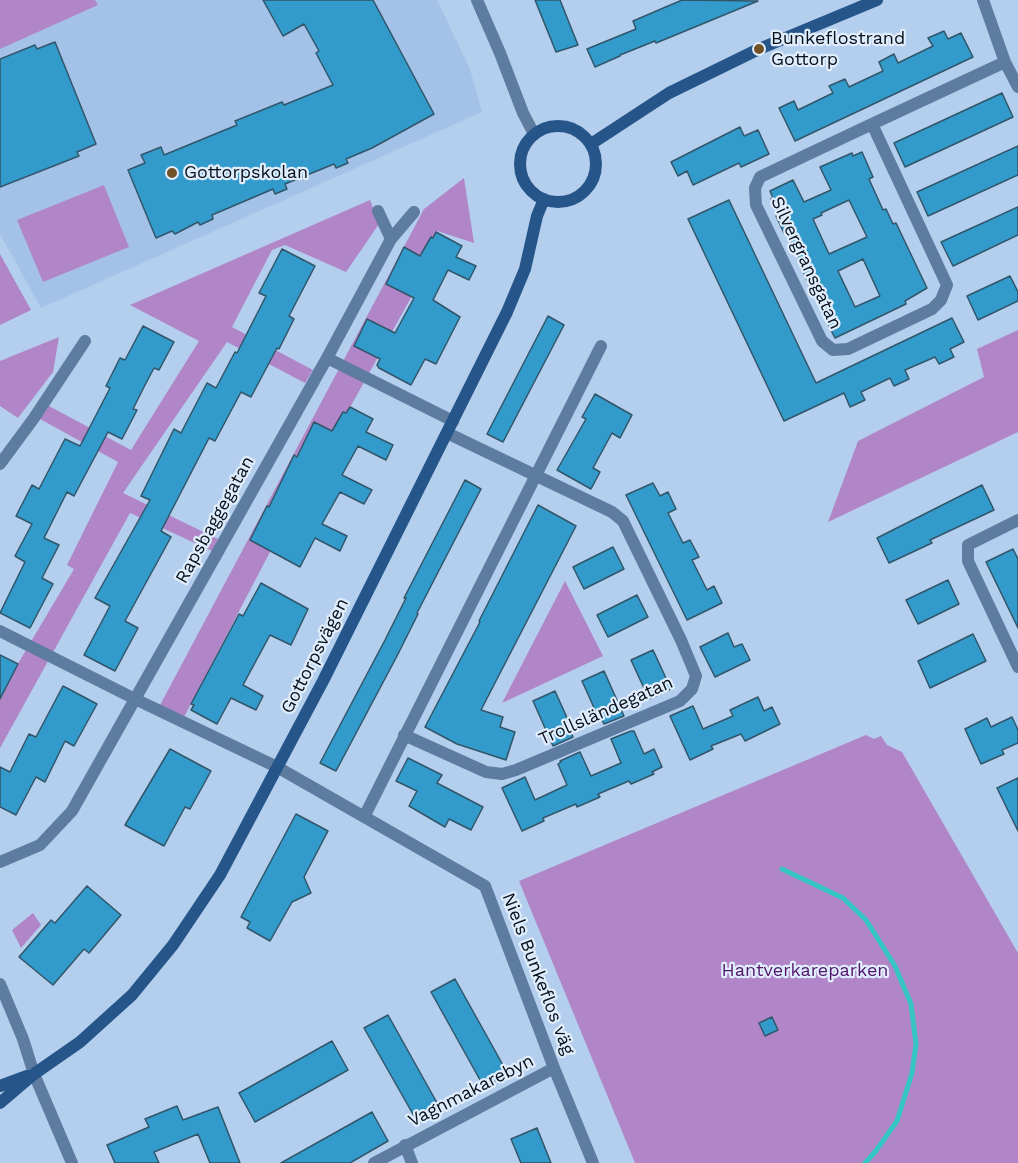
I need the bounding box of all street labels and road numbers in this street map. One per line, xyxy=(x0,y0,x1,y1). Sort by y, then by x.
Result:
street label: Silvergransgatan xyxy=(766,193,846,333)
street label: Rapsbaggegatan xyxy=(171,453,259,587)
street label: Gottorpsvägen xyxy=(277,595,353,717)
street label: Trollsländegatan xyxy=(535,672,677,750)
street label: Niels Bunkeflos väg xyxy=(497,890,579,1058)
street label: Vagnmakarebyn xyxy=(405,1050,537,1132)

